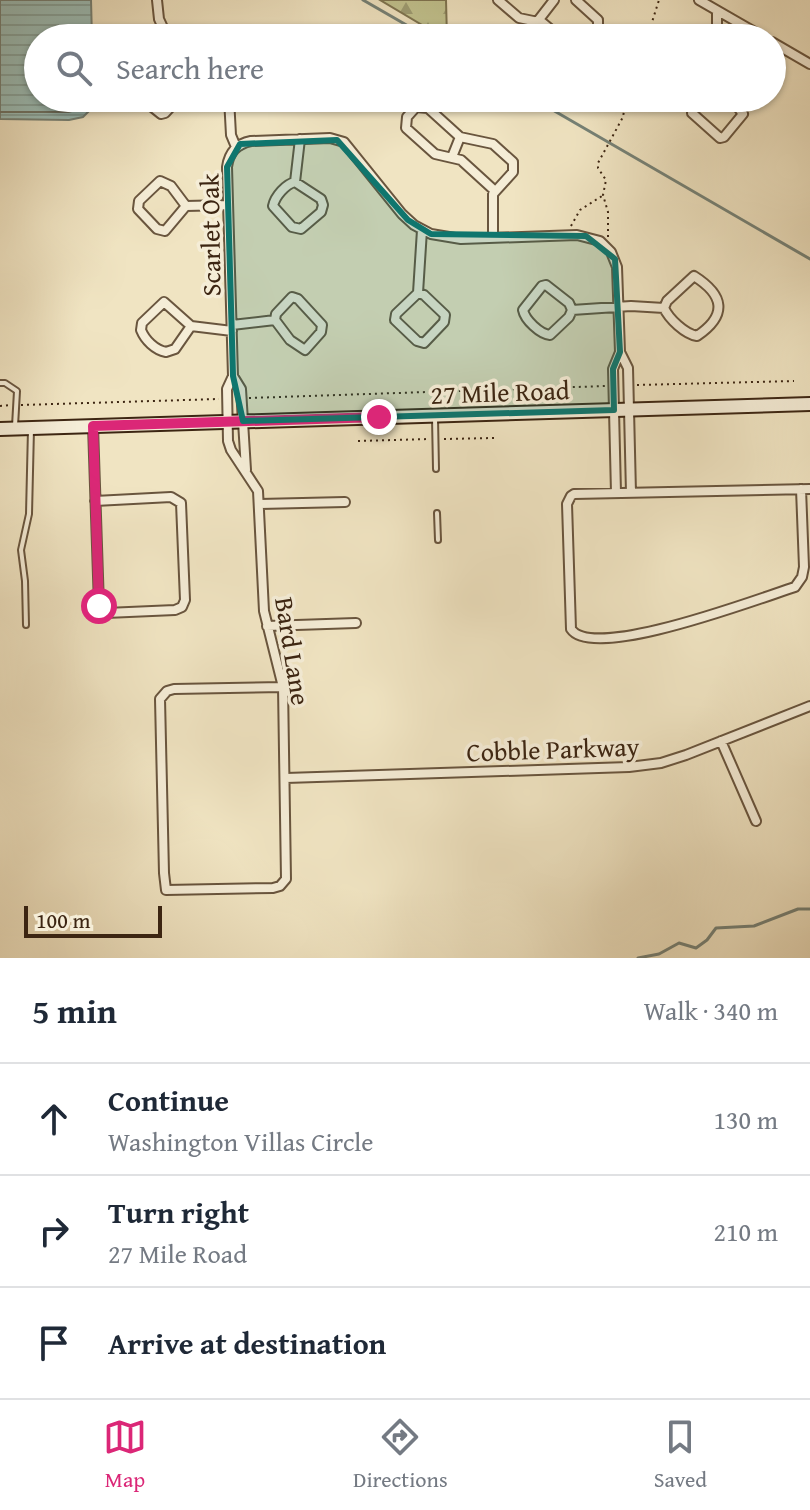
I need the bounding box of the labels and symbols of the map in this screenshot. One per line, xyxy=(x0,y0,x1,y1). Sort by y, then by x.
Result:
street label: Scarlet Oak xyxy=(189,172,231,297)
street label: 27 Mile Road xyxy=(430,370,570,414)
route end xyxy=(361,399,397,435)
route start xyxy=(81,588,117,624)
street label: Bard Lane xyxy=(265,594,321,708)
street label: Cobble Parkway xyxy=(466,726,640,772)
scale bar xyxy=(24,902,162,938)

